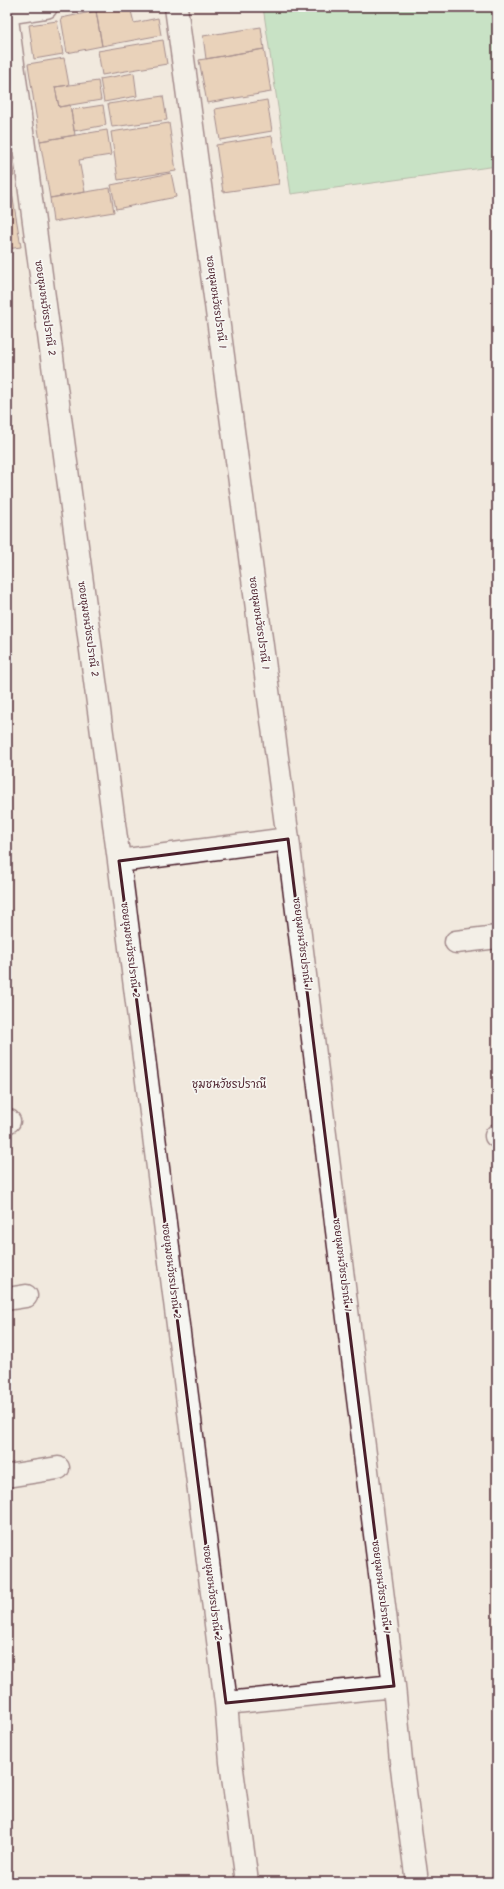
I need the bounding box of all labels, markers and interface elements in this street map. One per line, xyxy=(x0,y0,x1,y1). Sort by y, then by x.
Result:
street label: ซอยชุมชนวัชรปราณี 1 xyxy=(202,254,230,350)
street label: ซอยชุมชนวัชรปราณี 2 xyxy=(30,259,60,357)
street label: ซอยชุมชนวัชรปราณี 1 xyxy=(245,575,273,671)
street label: ซอยชุมชนวัชรปราณี 2 xyxy=(73,580,103,678)
street label: ซอยชุมชนวัชรปราณี 1 xyxy=(288,897,316,991)
street label: ซอยชุมชนวัชรปราณี 2 xyxy=(116,901,144,999)
district label: ชุมชนวัชรปราณี xyxy=(192,1076,267,1094)
street label: ซอยชุมชนวัชรปราณี 1 xyxy=(328,1218,356,1312)
street label: ซอยชุมชนวัชรปราณี 2 xyxy=(157,1222,185,1320)
street label: ซอยชุมชนวัชรปราณี 1 xyxy=(367,1540,395,1634)
street label: ซอยชุมชนวัชรปราณี 2 xyxy=(198,1544,226,1642)

